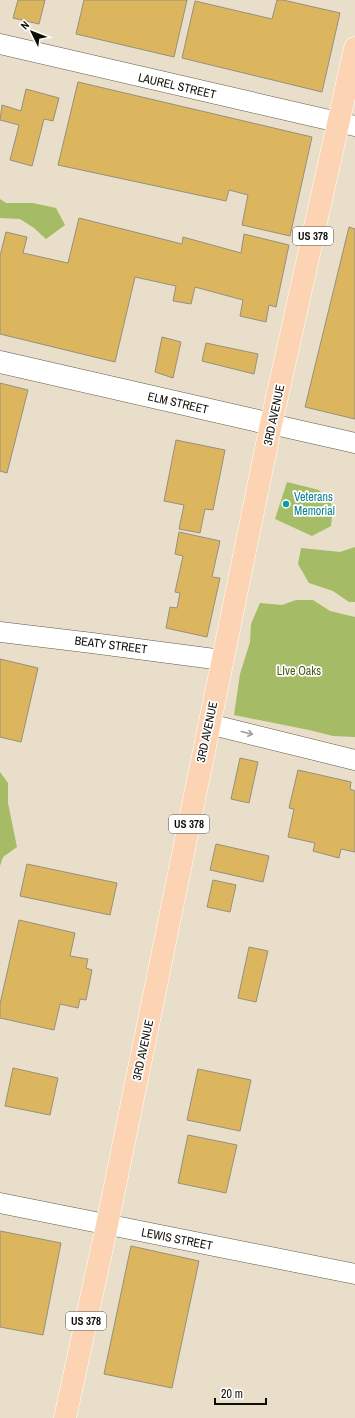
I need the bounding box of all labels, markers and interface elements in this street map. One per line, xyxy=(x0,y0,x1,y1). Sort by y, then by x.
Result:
north arrow xyxy=(12,12,52,52)
text: N xyxy=(17,18,32,32)
street label: LAUREL STREET xyxy=(136,69,218,103)
road number: US 378 xyxy=(293,227,333,245)
street label: 3RD AVENUE xyxy=(260,383,288,447)
street label: ELM STREET xyxy=(146,388,210,418)
place label: Veterans Memorial xyxy=(294,489,335,519)
marker: Veterans Memorial xyxy=(281,499,291,509)
street label: BEATY STREET xyxy=(74,633,148,657)
park label: LIve Oaks xyxy=(277,663,321,679)
street label: 3RD AVENUE xyxy=(193,700,221,764)
one-way arrow xyxy=(240,730,253,738)
road number: US 378 xyxy=(169,815,209,833)
street label: 3RD AVENUE xyxy=(129,1018,157,1082)
street label: LEWIS STREET xyxy=(140,1224,214,1254)
road number: US 378 xyxy=(66,1312,106,1330)
scale bar xyxy=(215,1380,266,1406)
text: 20 m xyxy=(221,1386,243,1402)

